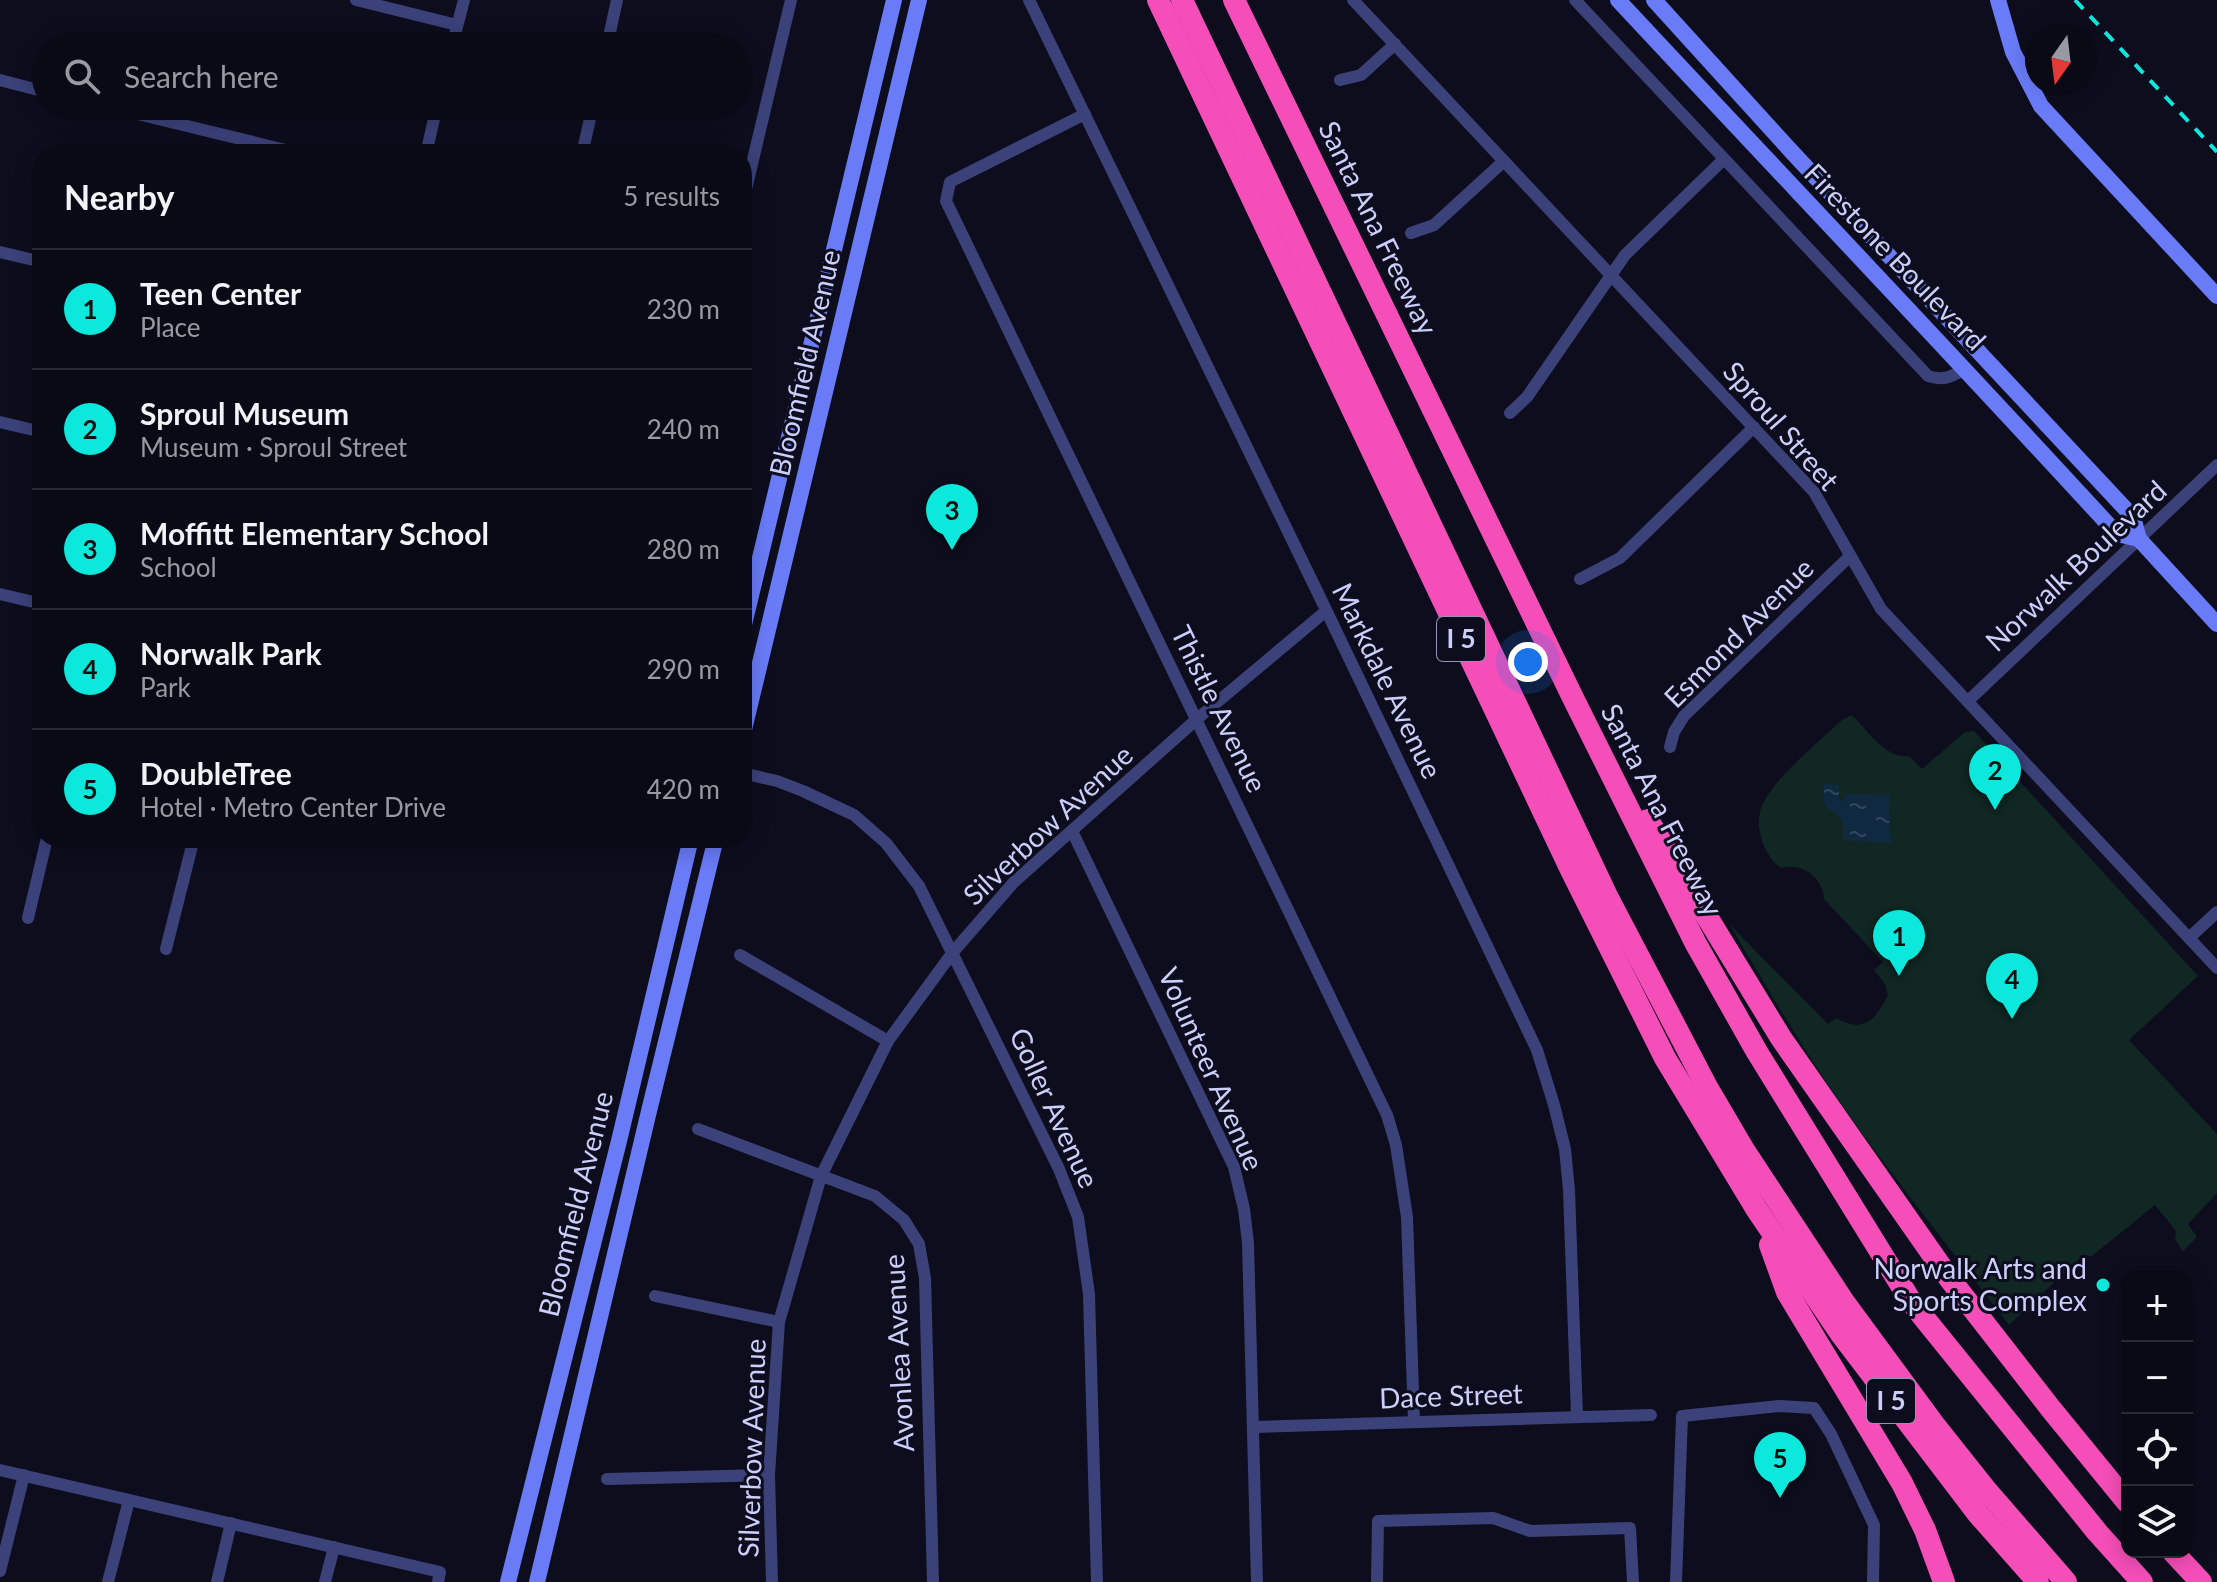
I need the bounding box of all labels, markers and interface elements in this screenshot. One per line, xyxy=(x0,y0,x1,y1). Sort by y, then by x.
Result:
north arrow xyxy=(2025,24,2097,96)
search box xyxy=(32,32,752,120)
icon: search xyxy=(60,54,104,98)
text: Search here xyxy=(124,58,279,94)
street label: Santa Ana Freeway xyxy=(1312,115,1446,341)
street label: Firestone Boulevard xyxy=(1798,156,1993,357)
text: Nearby xyxy=(64,176,175,217)
text: 5 results xyxy=(623,180,720,212)
street label: Bloomfield Avenue xyxy=(761,246,847,479)
text: Teen Center xyxy=(140,275,301,311)
text: 1 xyxy=(82,293,98,325)
text: 230 m xyxy=(647,293,720,325)
text: Place xyxy=(140,311,201,343)
street label: Sproul Street xyxy=(1717,354,1847,497)
text: Sproul Museum xyxy=(140,395,349,431)
text: 2 xyxy=(82,413,98,445)
text: 240 m xyxy=(647,413,720,445)
text: Museum · Sproul Street xyxy=(140,431,407,463)
street label: Norwalk Boulevard xyxy=(1978,473,2173,658)
pin: 3 xyxy=(926,484,978,550)
text: Moffitt Elementary School xyxy=(140,515,489,551)
text: 3 xyxy=(82,533,98,565)
text: 280 m xyxy=(647,533,720,565)
text: School xyxy=(140,551,217,583)
street label: Esmond Avenue xyxy=(1657,551,1820,714)
street label: Markdale Avenue xyxy=(1326,577,1450,784)
road number: I 5 xyxy=(1437,617,1485,661)
street label: Thistle Avenue xyxy=(1165,620,1275,797)
text: Norwalk Park xyxy=(140,635,322,671)
your location xyxy=(1508,642,1548,682)
text: 4 xyxy=(82,653,98,685)
text: 290 m xyxy=(647,653,720,685)
text: Park xyxy=(140,671,191,703)
street label: Santa Ana Freeway xyxy=(1595,698,1731,922)
street label: Silverbow Avenue xyxy=(956,737,1139,911)
pin: 2 xyxy=(1969,744,2021,810)
text: DoubleTree xyxy=(140,755,292,791)
text: 5 xyxy=(82,773,98,805)
text: 420 m xyxy=(647,773,720,805)
text: Hotel · Metro Center Drive xyxy=(140,791,446,823)
pin: 1 xyxy=(1873,910,1925,976)
pin: 4 xyxy=(1986,953,2038,1019)
street label: Volunteer Avenue xyxy=(1152,962,1272,1175)
street label: Goller Avenue xyxy=(1003,1022,1107,1193)
street label: Bloomfield Avenue xyxy=(531,1088,619,1320)
place label: Norwalk Arts and Sports Complex xyxy=(1874,1251,2087,1317)
street label: Avonlea Avenue xyxy=(876,1253,920,1453)
map controls xyxy=(2121,1270,2193,1558)
button: + xyxy=(2121,1270,2193,1342)
marker: Norwalk Arts and Sports Complex xyxy=(2094,1276,2112,1294)
street label: Silverbow Avenue xyxy=(730,1338,772,1558)
button: − xyxy=(2121,1342,2193,1414)
street label: Dace Street xyxy=(1379,1376,1523,1414)
road number: I 5 xyxy=(1867,1379,1915,1423)
button: locate xyxy=(2121,1414,2193,1486)
pin: 5 xyxy=(1754,1432,1806,1498)
button: layers xyxy=(2121,1486,2193,1558)

